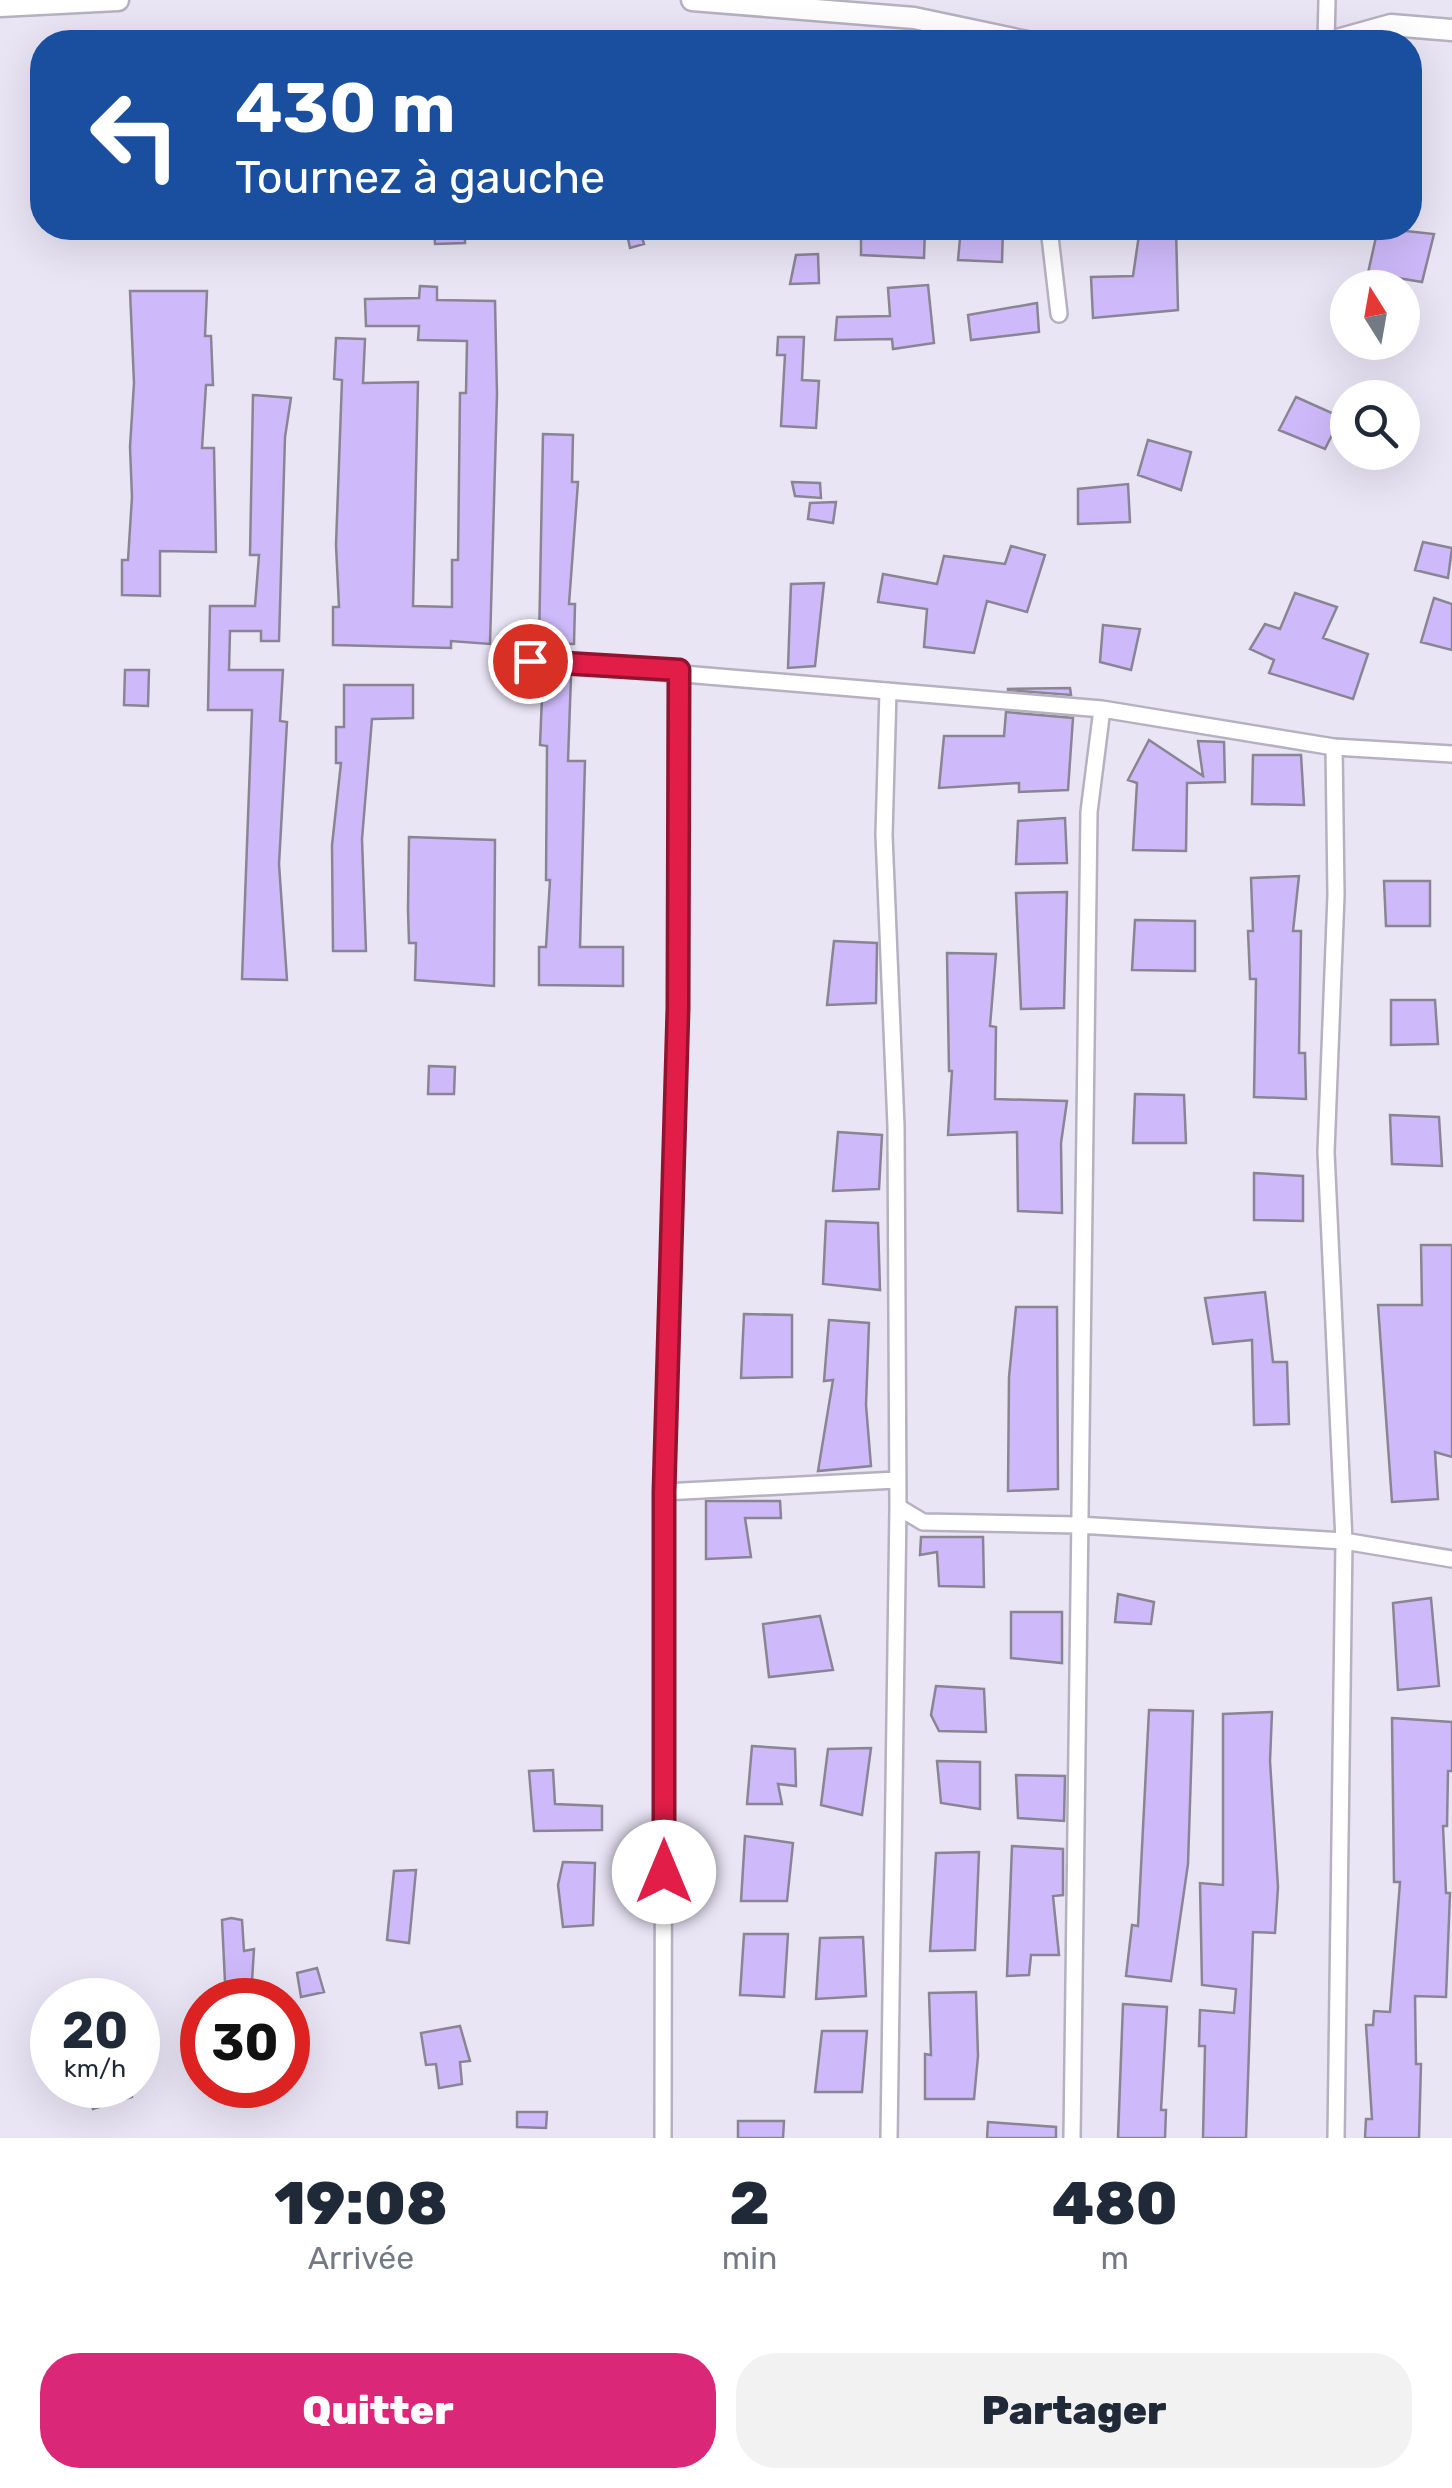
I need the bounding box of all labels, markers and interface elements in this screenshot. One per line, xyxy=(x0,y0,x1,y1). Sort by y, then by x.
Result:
text: 430 m xyxy=(235,67,456,150)
icon: left xyxy=(70,70,200,200)
text: Tournez à gauche xyxy=(235,151,605,204)
north arrow xyxy=(1330,270,1420,360)
map controls xyxy=(1330,270,1420,470)
button: search xyxy=(1330,380,1420,470)
pin xyxy=(488,619,573,704)
icon: arrive xyxy=(503,634,558,689)
position arrow xyxy=(612,1820,716,1924)
speed limit sign: 30 xyxy=(180,1978,310,2108)
text: 20 xyxy=(62,2001,128,2061)
text: km/h xyxy=(64,2054,126,2083)
text: 19:08 xyxy=(274,2168,448,2239)
text: 2 xyxy=(729,2168,770,2239)
text: 480 xyxy=(1052,2168,1178,2239)
text: Arrivée xyxy=(308,2239,414,2277)
text: min xyxy=(722,2239,777,2277)
text: m xyxy=(1100,2239,1129,2277)
button: Quitter xyxy=(40,2353,716,2468)
button: Partager xyxy=(736,2353,1412,2468)

